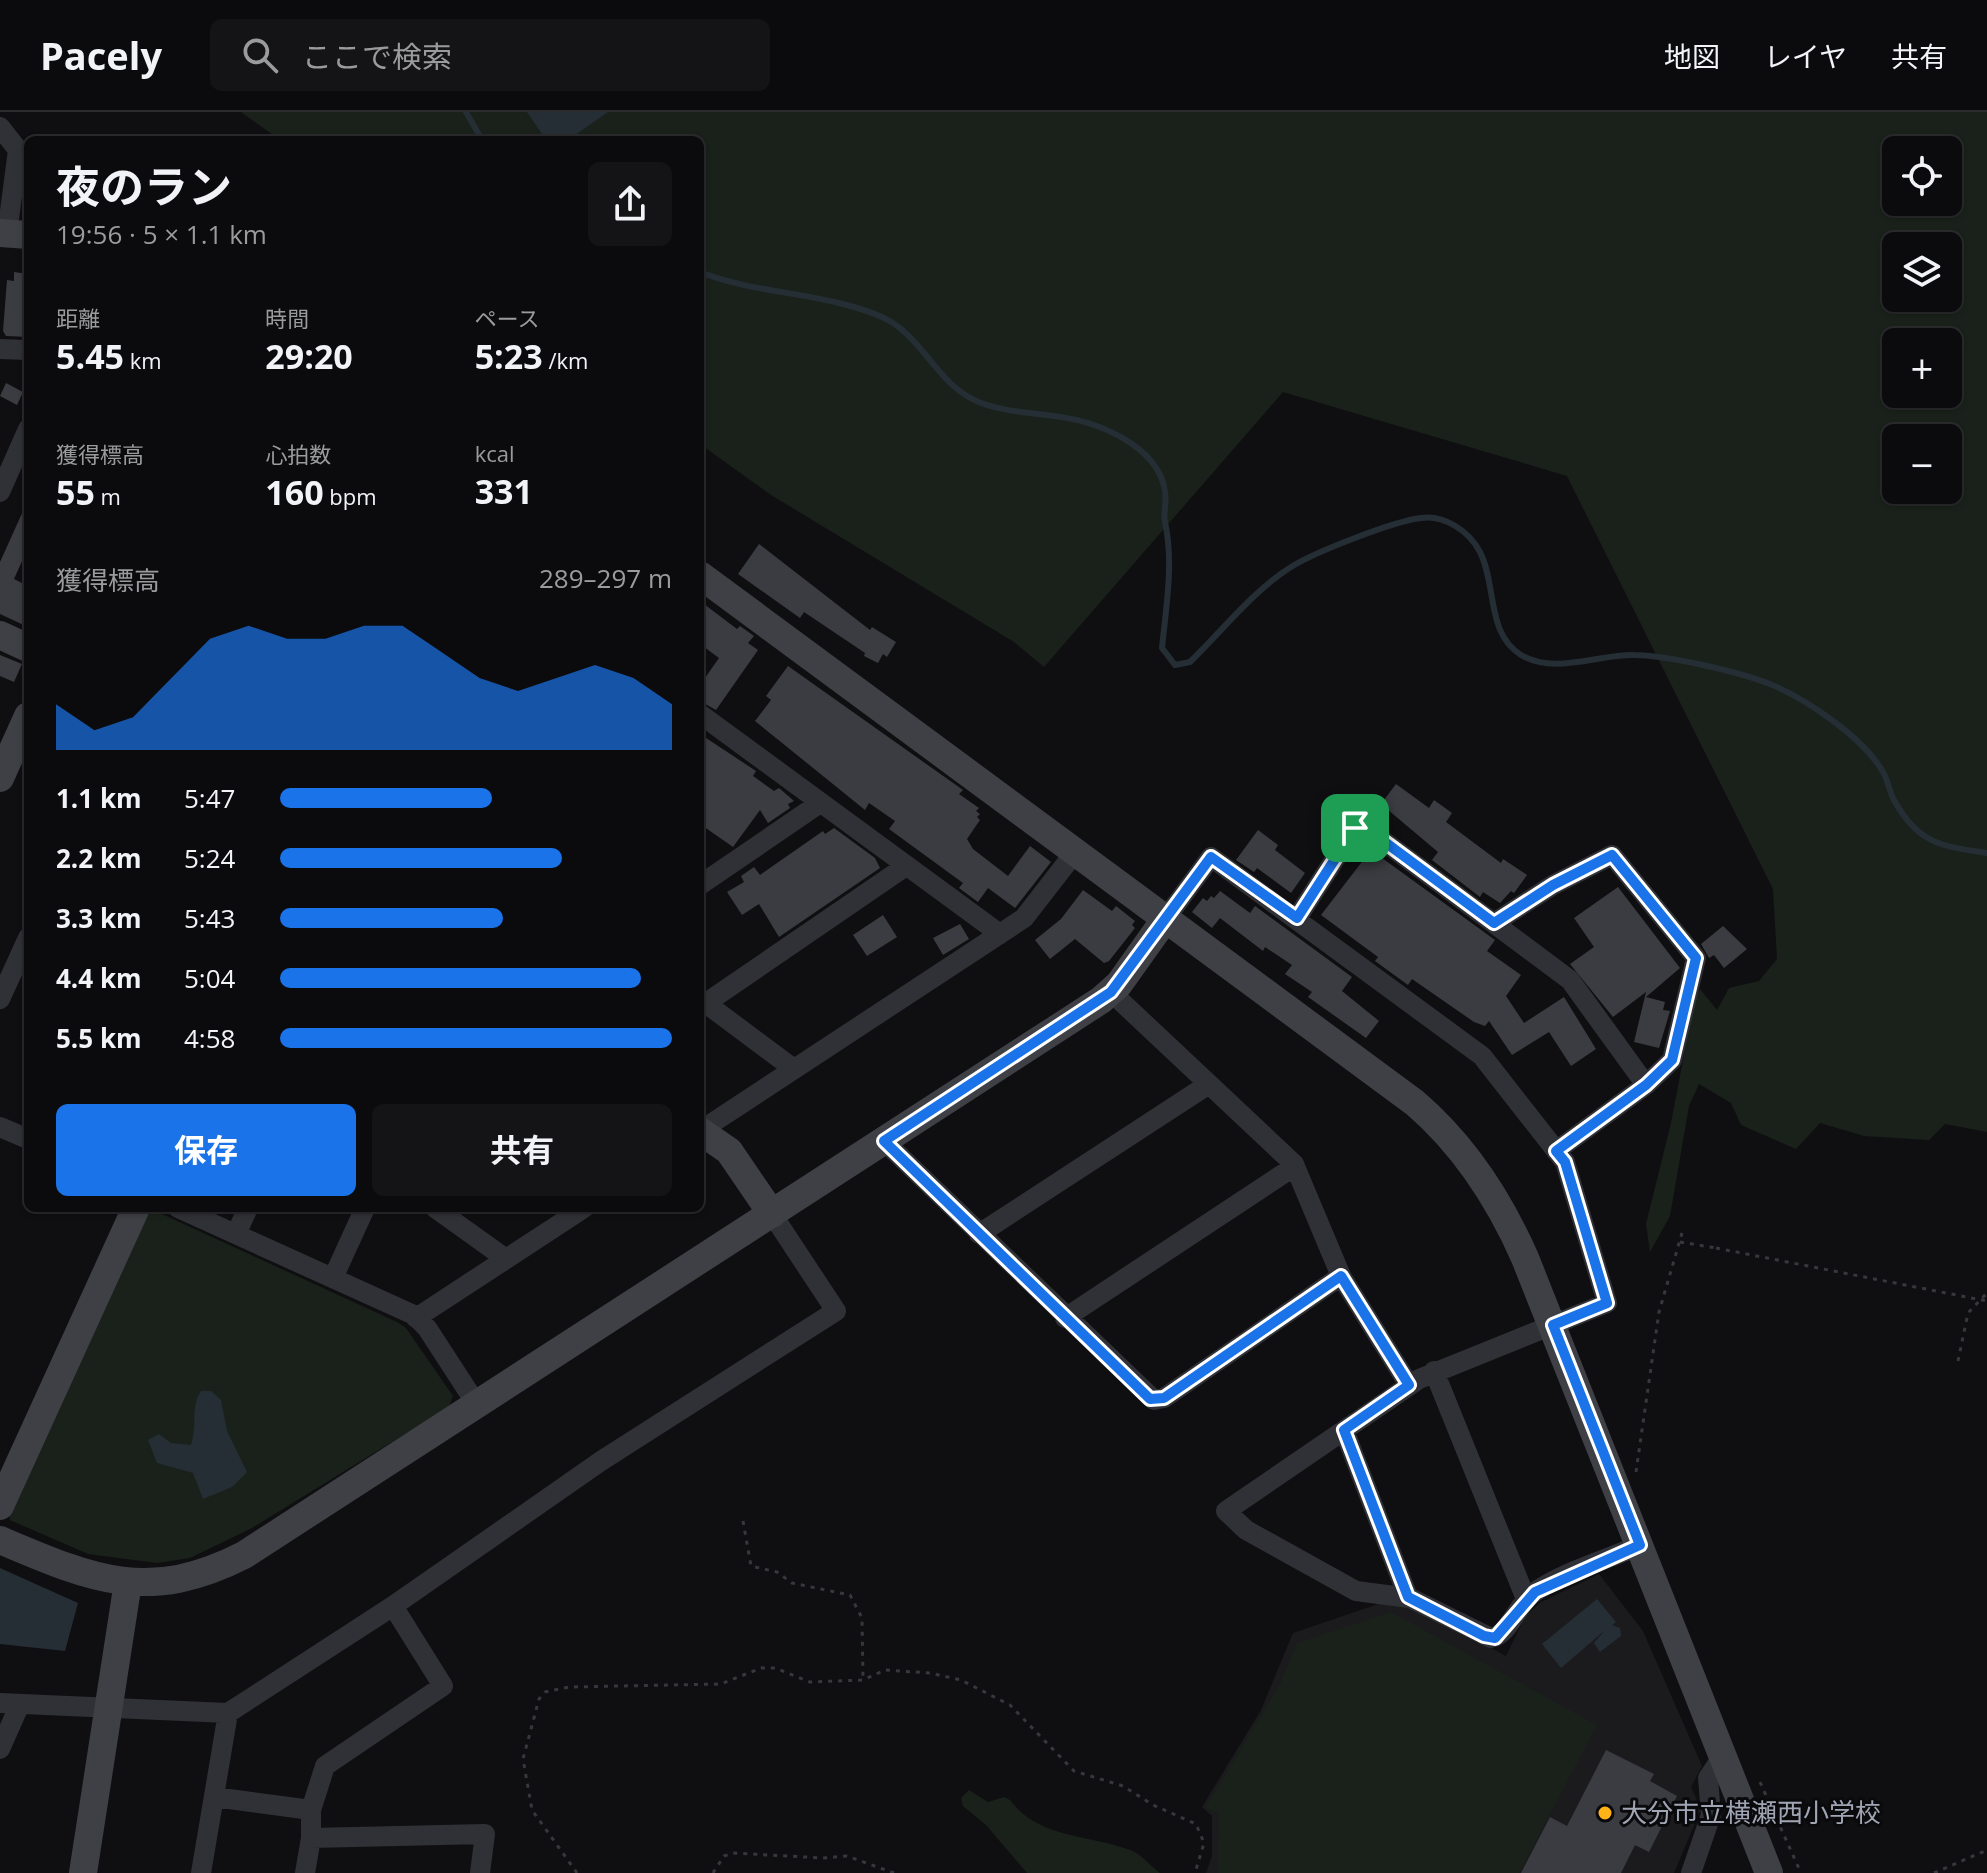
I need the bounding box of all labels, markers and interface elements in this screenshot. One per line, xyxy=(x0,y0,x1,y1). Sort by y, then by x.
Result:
search box xyxy=(210,19,770,91)
text: Pacely xyxy=(40,29,162,81)
icon: search xyxy=(238,33,282,77)
text: ここで検索 xyxy=(302,36,452,77)
text: 地図 xyxy=(1664,37,1720,75)
text: レイヤ xyxy=(1764,37,1847,75)
text: 共有 xyxy=(1891,37,1947,75)
map controls xyxy=(1882,136,1962,504)
button: locate xyxy=(1882,136,1962,216)
text: 夜のラン xyxy=(56,156,232,216)
button: share xyxy=(588,162,672,246)
text: 19:56 · 5 × 1.1 km xyxy=(56,216,267,252)
button: layers xyxy=(1882,232,1962,312)
text: 距離 xyxy=(56,303,100,333)
text: 時間 xyxy=(265,303,309,333)
text: ペース xyxy=(475,303,540,333)
button: + xyxy=(1882,328,1962,408)
text: 5.45 xyxy=(56,333,124,379)
text: 29:20 xyxy=(265,333,353,379)
text: 5:23 xyxy=(475,333,543,379)
text: km xyxy=(124,345,162,375)
text: /km xyxy=(543,345,588,375)
button: − xyxy=(1882,424,1962,504)
text: kcal xyxy=(475,438,515,468)
text: 獲得標高 xyxy=(56,439,144,469)
text: 心拍数 xyxy=(265,439,331,469)
text: 331 xyxy=(475,468,533,514)
text: 55 xyxy=(56,469,95,515)
text: 160 xyxy=(265,469,324,515)
text: m xyxy=(95,481,121,511)
text: bpm xyxy=(324,481,377,511)
text: 289–297 m xyxy=(539,560,672,596)
text: 獲得標高 xyxy=(56,562,160,598)
text: 1.1 km xyxy=(56,780,142,816)
text: 5:47 xyxy=(184,780,235,816)
pin xyxy=(1321,794,1389,862)
icon: arrive xyxy=(1333,806,1377,850)
text: 2.2 km xyxy=(56,840,142,876)
text: 5:24 xyxy=(184,840,235,876)
text: 3.3 km xyxy=(56,900,142,936)
text: 5:43 xyxy=(184,900,235,936)
text: 4.4 km xyxy=(56,960,142,996)
text: 5:04 xyxy=(184,960,235,996)
text: 5.5 km xyxy=(56,1020,142,1056)
text: 4:58 xyxy=(184,1020,235,1056)
button: 保存 xyxy=(56,1104,356,1196)
button: 共有 xyxy=(372,1104,672,1196)
place label: 大分市立横瀬西小学校 xyxy=(1621,1794,1881,1830)
marker: 大分市立横瀬西小学校 xyxy=(1596,1804,1614,1822)

